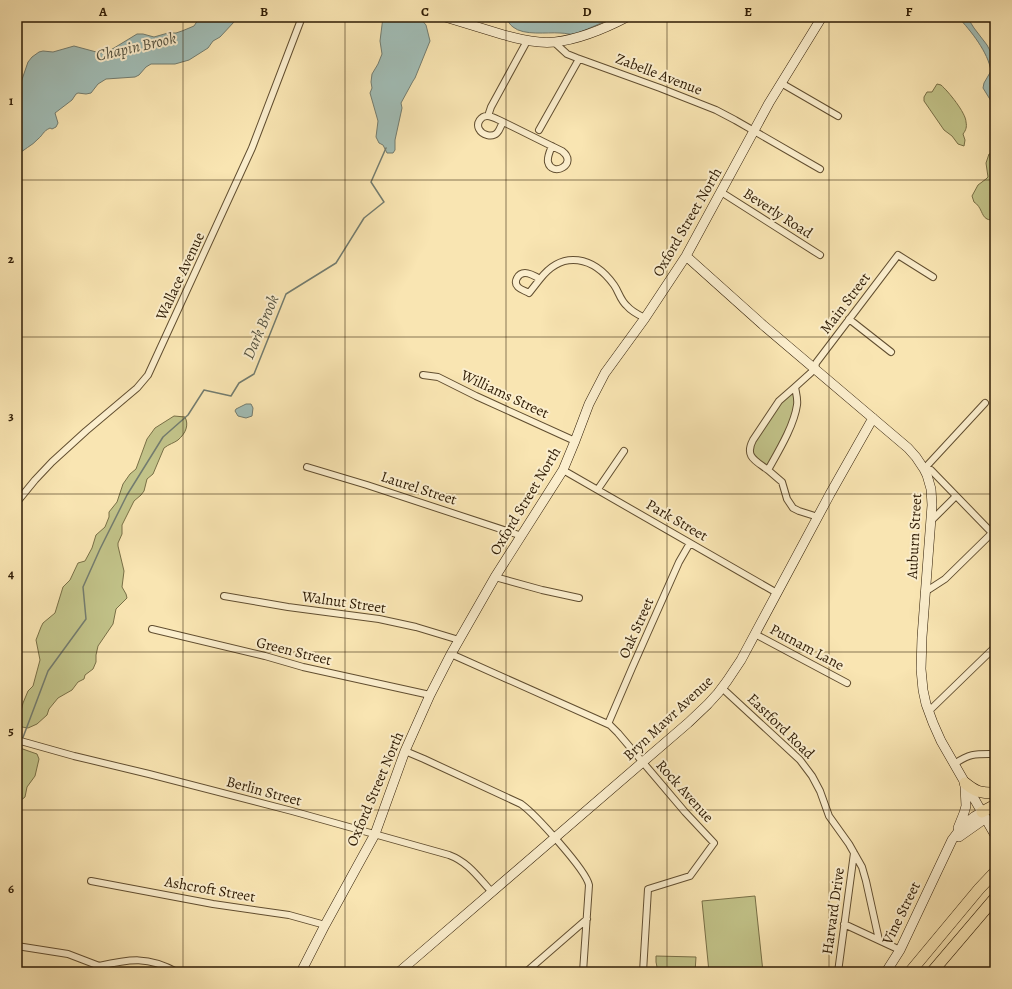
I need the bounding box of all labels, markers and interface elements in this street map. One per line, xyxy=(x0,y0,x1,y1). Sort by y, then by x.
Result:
text: A xyxy=(98,3,108,20)
text: B xyxy=(260,3,268,20)
text: C xyxy=(421,3,429,20)
text: D xyxy=(582,3,592,20)
text: E xyxy=(744,3,752,20)
text: F xyxy=(906,3,913,20)
water label: Chapin Brook xyxy=(94,27,178,67)
street label: Zabelle Avenue xyxy=(613,48,706,100)
text: 1 xyxy=(9,92,14,109)
street label: Oxford Street North xyxy=(648,164,726,280)
street label: Beverly Road xyxy=(739,183,817,243)
street label: Wallace Avenue xyxy=(151,229,209,324)
text: 2 xyxy=(8,250,15,267)
street label: Main Street xyxy=(815,268,875,338)
water label: Dark Brook xyxy=(238,291,284,363)
street label: Williams Street xyxy=(457,365,552,423)
text: 3 xyxy=(8,407,14,424)
street label: Oxford Street North xyxy=(485,443,565,559)
street label: Laurel Street xyxy=(379,466,459,510)
street label: Auburn Street xyxy=(902,492,926,581)
street label: Park Street xyxy=(643,494,711,546)
text: 4 xyxy=(8,565,14,582)
street label: Walnut Street xyxy=(300,586,387,618)
street label: Oak Street xyxy=(614,594,658,662)
street label: Putnam Lane xyxy=(766,619,848,675)
street label: Green Street xyxy=(254,632,334,670)
street label: Bryn Mawr Avenue xyxy=(619,671,717,765)
street label: Eastford Road xyxy=(743,689,820,764)
text: 5 xyxy=(8,722,14,739)
street label: Oxford Street North xyxy=(342,729,408,849)
street label: Rock Avenue xyxy=(652,755,719,827)
street label: Berlin Street xyxy=(224,771,304,811)
street label: Harvard Drive xyxy=(817,866,849,956)
street label: Ashcroft Street xyxy=(162,871,257,907)
street label: Vine Street xyxy=(877,878,925,949)
text: 6 xyxy=(8,880,14,897)

